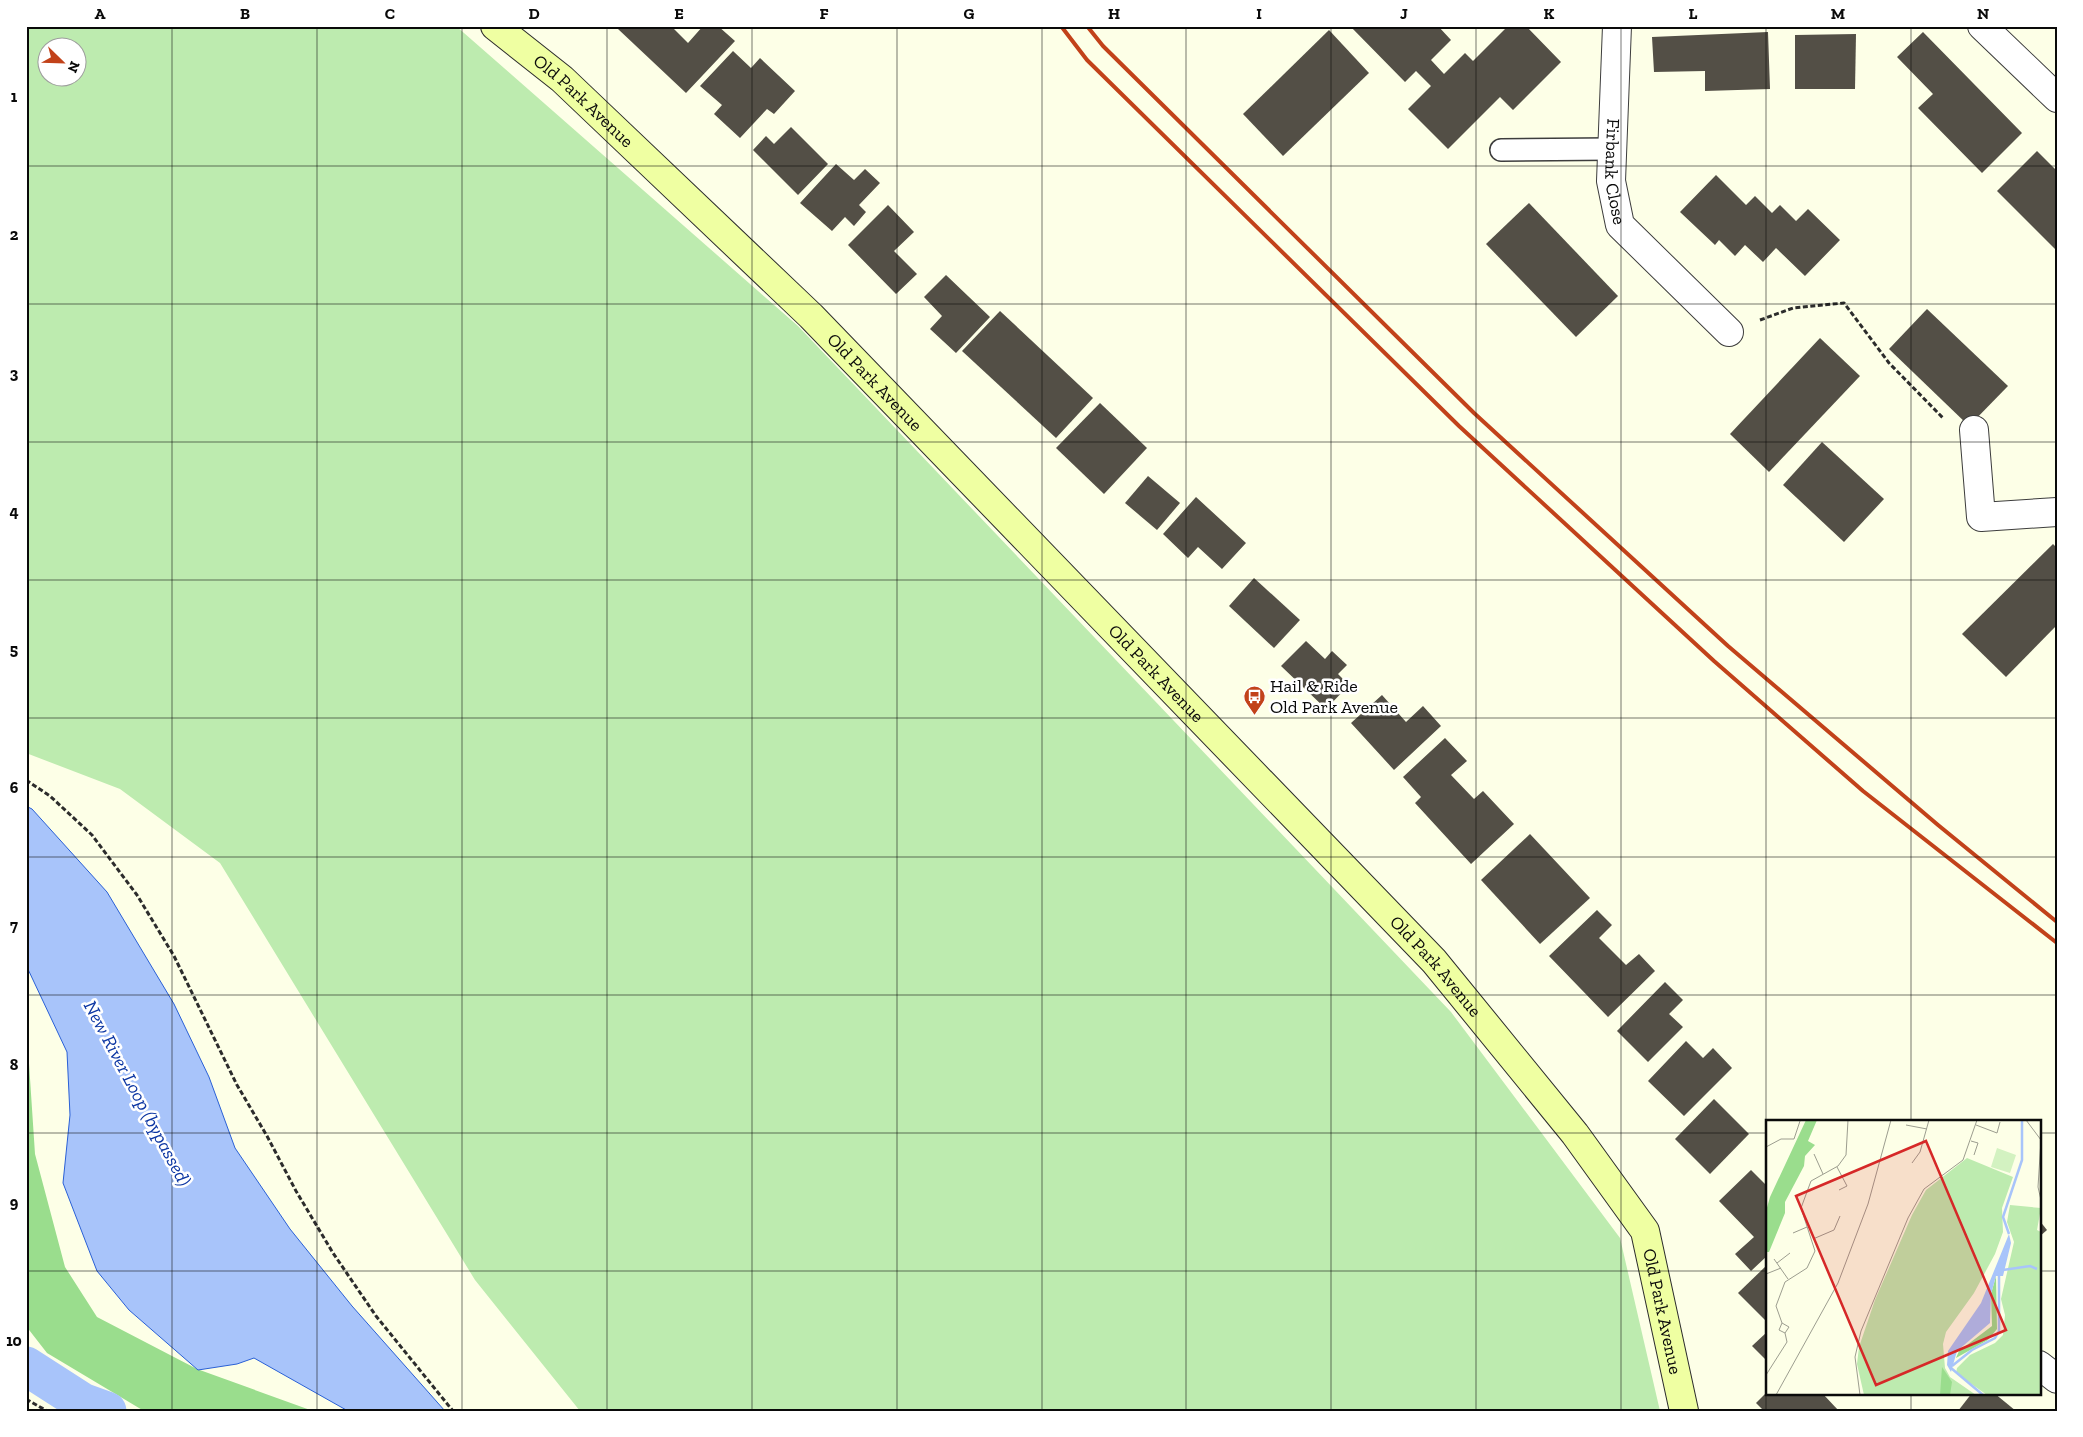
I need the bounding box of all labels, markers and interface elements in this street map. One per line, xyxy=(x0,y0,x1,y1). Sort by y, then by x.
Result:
text: A xyxy=(95,4,106,23)
text: B xyxy=(240,4,250,23)
text: C xyxy=(385,4,395,23)
text: D xyxy=(528,4,540,23)
text: E xyxy=(674,4,684,23)
text: F xyxy=(819,4,829,23)
text: G xyxy=(964,4,975,23)
text: H xyxy=(1108,4,1120,23)
text: I xyxy=(1256,4,1262,23)
text: J xyxy=(1400,4,1408,23)
text: K xyxy=(1544,4,1555,23)
text: L xyxy=(1689,4,1698,23)
text: M xyxy=(1831,4,1845,23)
text: N xyxy=(1977,4,1989,23)
north arrow xyxy=(38,38,88,88)
street label: Old Park Avenue xyxy=(529,50,638,152)
text: N xyxy=(63,59,83,75)
text: 1 xyxy=(11,87,18,106)
street label: Firbank Close xyxy=(1600,118,1631,227)
text: 2 xyxy=(10,225,19,244)
street label: Old Park Avenue xyxy=(822,328,927,436)
text: 3 xyxy=(10,364,19,383)
text: 4 xyxy=(9,502,19,521)
street label: Old Park Avenue xyxy=(1104,620,1209,727)
text: 5 xyxy=(10,640,18,659)
place label: Hail & Ride Old Park Avenue xyxy=(1270,675,1398,718)
bus stop icon: Hail & Ride Old Park Avenue xyxy=(1242,684,1266,715)
text: 6 xyxy=(10,778,19,797)
street label: Old Park Avenue xyxy=(1385,911,1486,1022)
text: 7 xyxy=(10,916,18,935)
water label: New River Loop (bypassed) xyxy=(79,997,196,1190)
text: 8 xyxy=(10,1055,19,1074)
inset map xyxy=(1766,1120,2040,1394)
text: 9 xyxy=(10,1193,19,1212)
street label: Old Park Avenue xyxy=(1638,1246,1687,1376)
text: 10 xyxy=(6,1331,22,1350)

